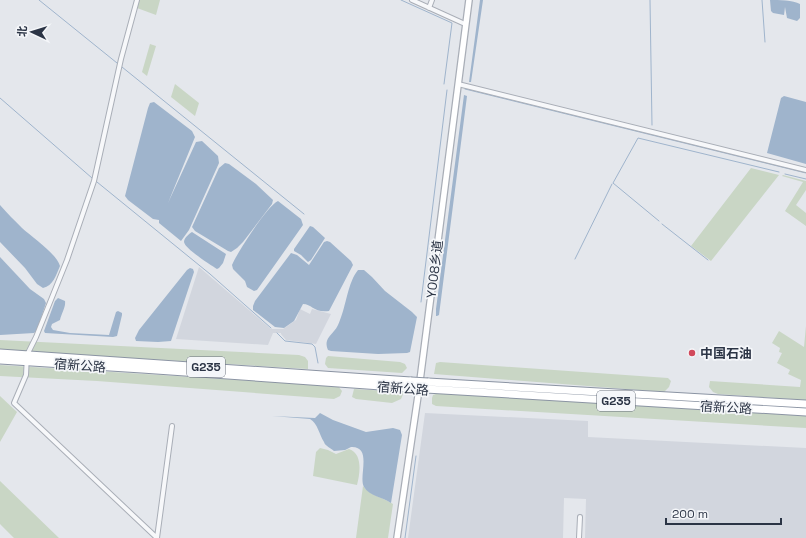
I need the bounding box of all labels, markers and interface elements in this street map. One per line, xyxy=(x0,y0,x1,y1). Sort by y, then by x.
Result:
north arrow xyxy=(12,12,52,52)
text: 北 xyxy=(15,25,29,37)
street label: Y008乡道 xyxy=(422,239,447,299)
place label: 中国石油 xyxy=(700,345,752,362)
marker: 中国石油 xyxy=(687,348,697,358)
street label: 宿新公路 xyxy=(53,355,107,376)
road number: G235 xyxy=(187,357,225,377)
street label: 宿新公路 xyxy=(376,378,430,399)
road number: G235 xyxy=(597,391,635,411)
street label: 宿新公路 xyxy=(700,398,752,417)
scale bar xyxy=(666,500,781,526)
text: 200 m xyxy=(672,506,708,522)

